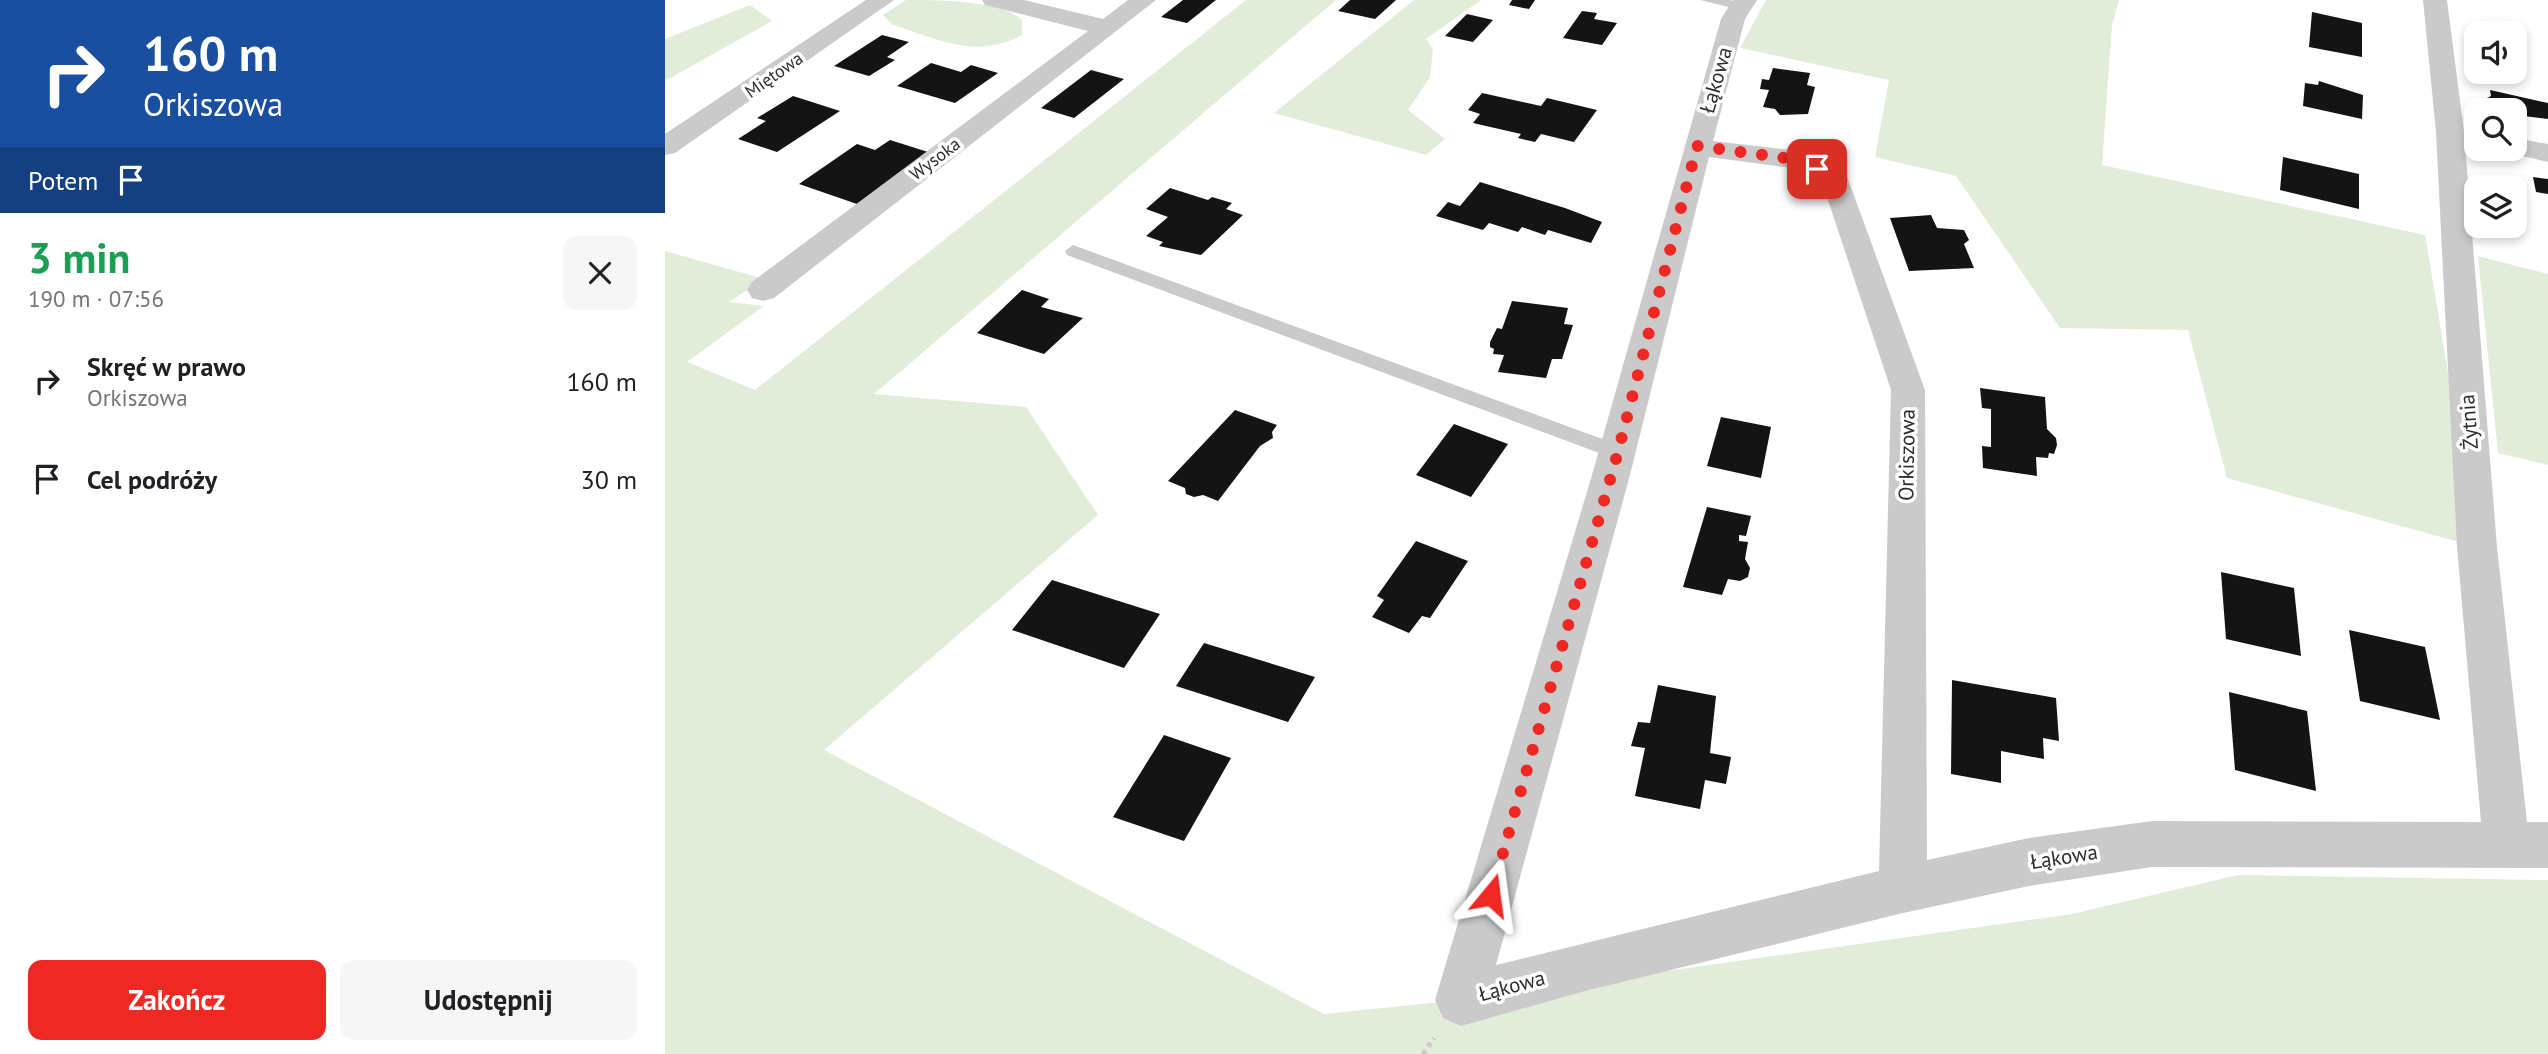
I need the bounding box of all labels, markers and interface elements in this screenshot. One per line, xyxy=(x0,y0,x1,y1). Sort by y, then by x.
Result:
text: 160 m xyxy=(143,21,278,85)
map controls xyxy=(2464,21,2527,238)
button: sound xyxy=(2464,21,2527,84)
icon: right xyxy=(28,28,119,119)
street label: Łąkowa xyxy=(1693,44,1738,116)
street label: Miętowa xyxy=(740,46,807,103)
text: Orkiszowa xyxy=(143,83,283,125)
button: search xyxy=(2464,98,2527,161)
street label: Wysoka xyxy=(905,132,965,185)
pin xyxy=(1787,139,1847,199)
icon: arrive xyxy=(1798,150,1836,188)
icon: arrive xyxy=(112,161,150,199)
text: Potem xyxy=(28,164,98,197)
button: layers xyxy=(2464,175,2527,238)
text: 3 min xyxy=(28,230,130,285)
button: close xyxy=(563,236,637,310)
text: 190 m · 07:56 xyxy=(28,284,164,313)
text: Skręć w prawo xyxy=(87,350,246,383)
icon: right xyxy=(28,362,66,400)
text: 160 m xyxy=(566,365,637,398)
text: Orkiszowa xyxy=(87,383,188,412)
street label: Żytnia xyxy=(2453,394,2484,451)
street label: Orkiszowa xyxy=(1892,409,1921,501)
icon: arrive xyxy=(28,460,66,498)
text: Cel podróży xyxy=(87,463,217,496)
text: 30 m xyxy=(581,463,637,496)
street label: Łąkowa xyxy=(2028,838,2099,875)
position arrow xyxy=(1454,858,1528,932)
button: Zakończ xyxy=(28,960,326,1040)
button: Udostępnij xyxy=(340,960,637,1040)
street label: Łąkowa xyxy=(1476,964,1548,1007)

